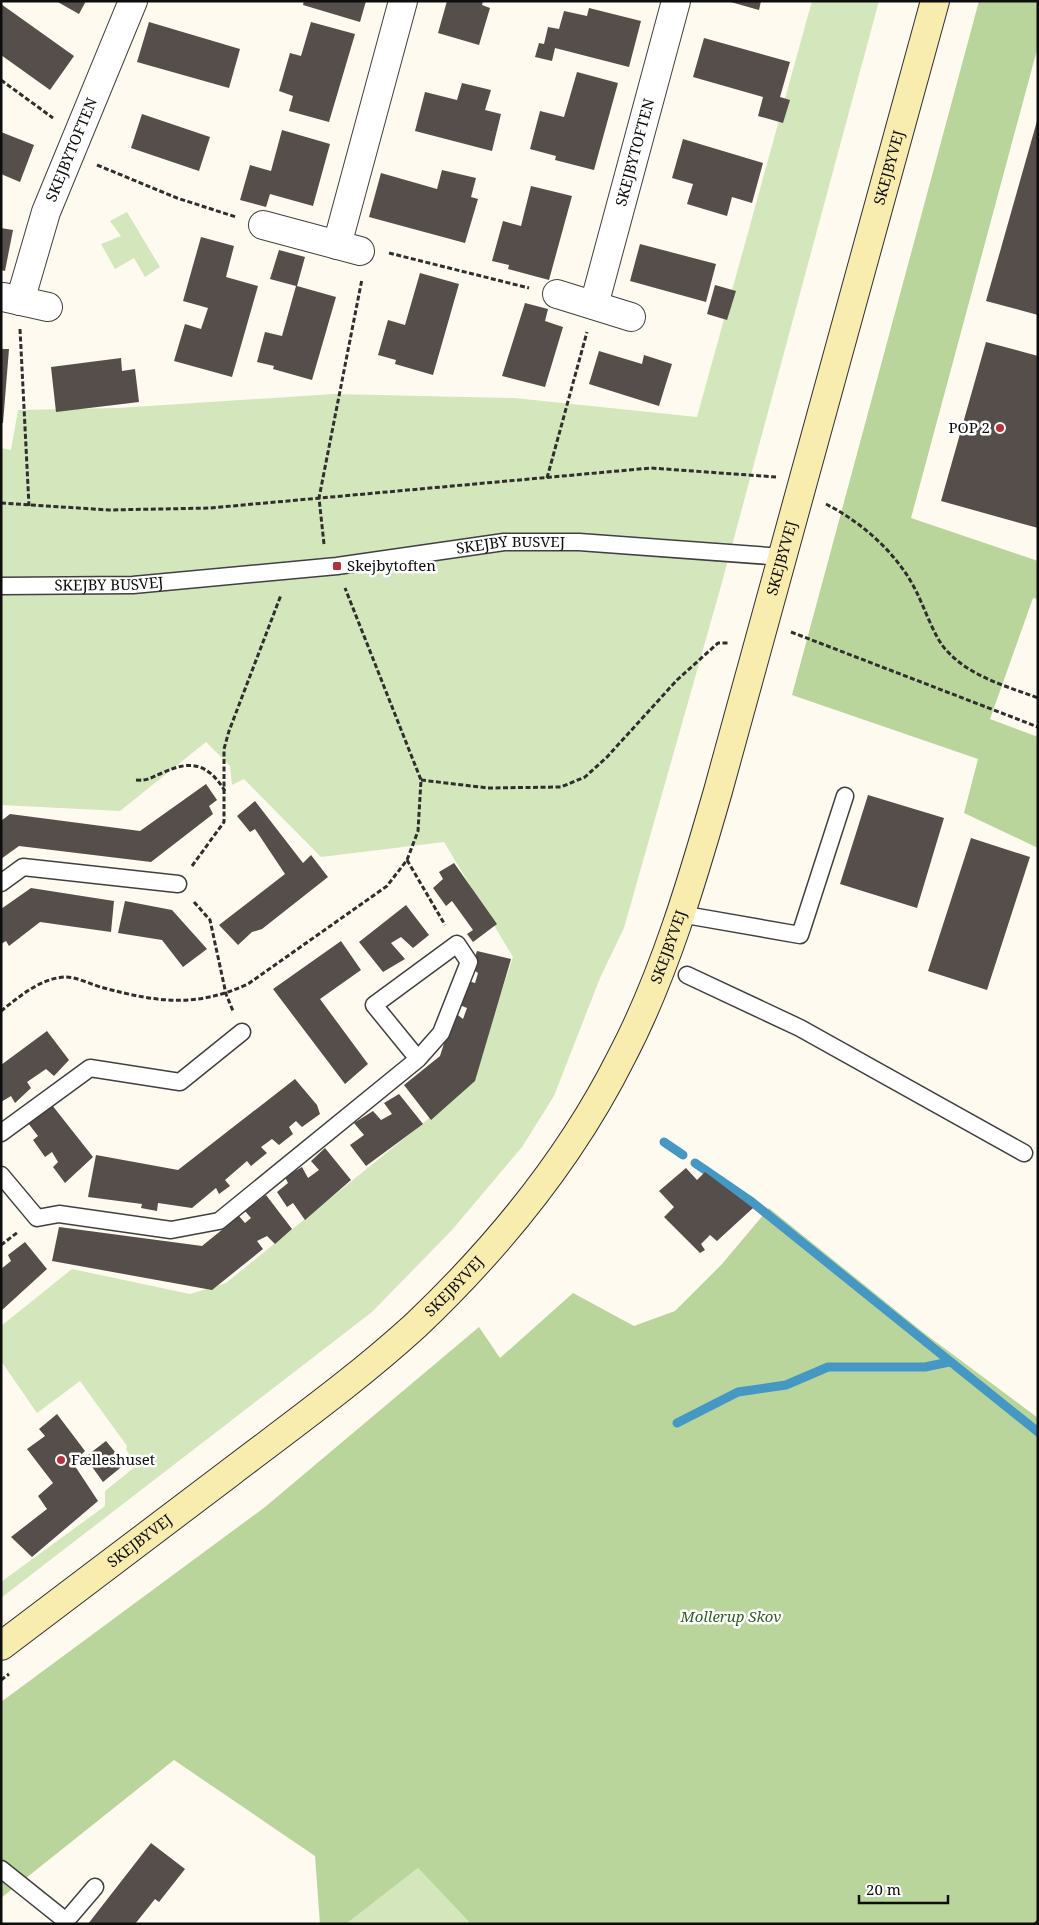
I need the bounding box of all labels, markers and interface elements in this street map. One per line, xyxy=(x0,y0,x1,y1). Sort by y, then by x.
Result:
street label: SKEJBYTOFTEN xyxy=(40,94,101,205)
street label: SKEJBYTOFTEN xyxy=(610,96,658,208)
street label: SKEJBYVEJ xyxy=(868,128,908,207)
place label: POP 2 xyxy=(948,417,990,437)
marker: POP 2 xyxy=(994,422,1006,434)
street label: SKEJBYVEJ xyxy=(761,518,801,598)
street label: SKEJBY BUSVEJ xyxy=(455,530,565,558)
place label: Skejbytoften xyxy=(347,555,436,575)
marker: Skejbytoften xyxy=(331,560,343,572)
street label: SKEJBY BUSVEJ xyxy=(54,571,164,595)
street label: SKEJBYVEJ xyxy=(645,907,690,986)
street label: SKEJBYVEJ xyxy=(420,1251,487,1320)
place label: Fælleshuset xyxy=(71,1449,155,1469)
marker: Fælleshuset xyxy=(55,1454,67,1466)
street label: SKEJBYVEJ xyxy=(102,1509,176,1571)
park label: Mollerup Skov xyxy=(680,1606,781,1626)
scale bar xyxy=(859,1872,948,1904)
text: 20 m xyxy=(866,1879,901,1899)

